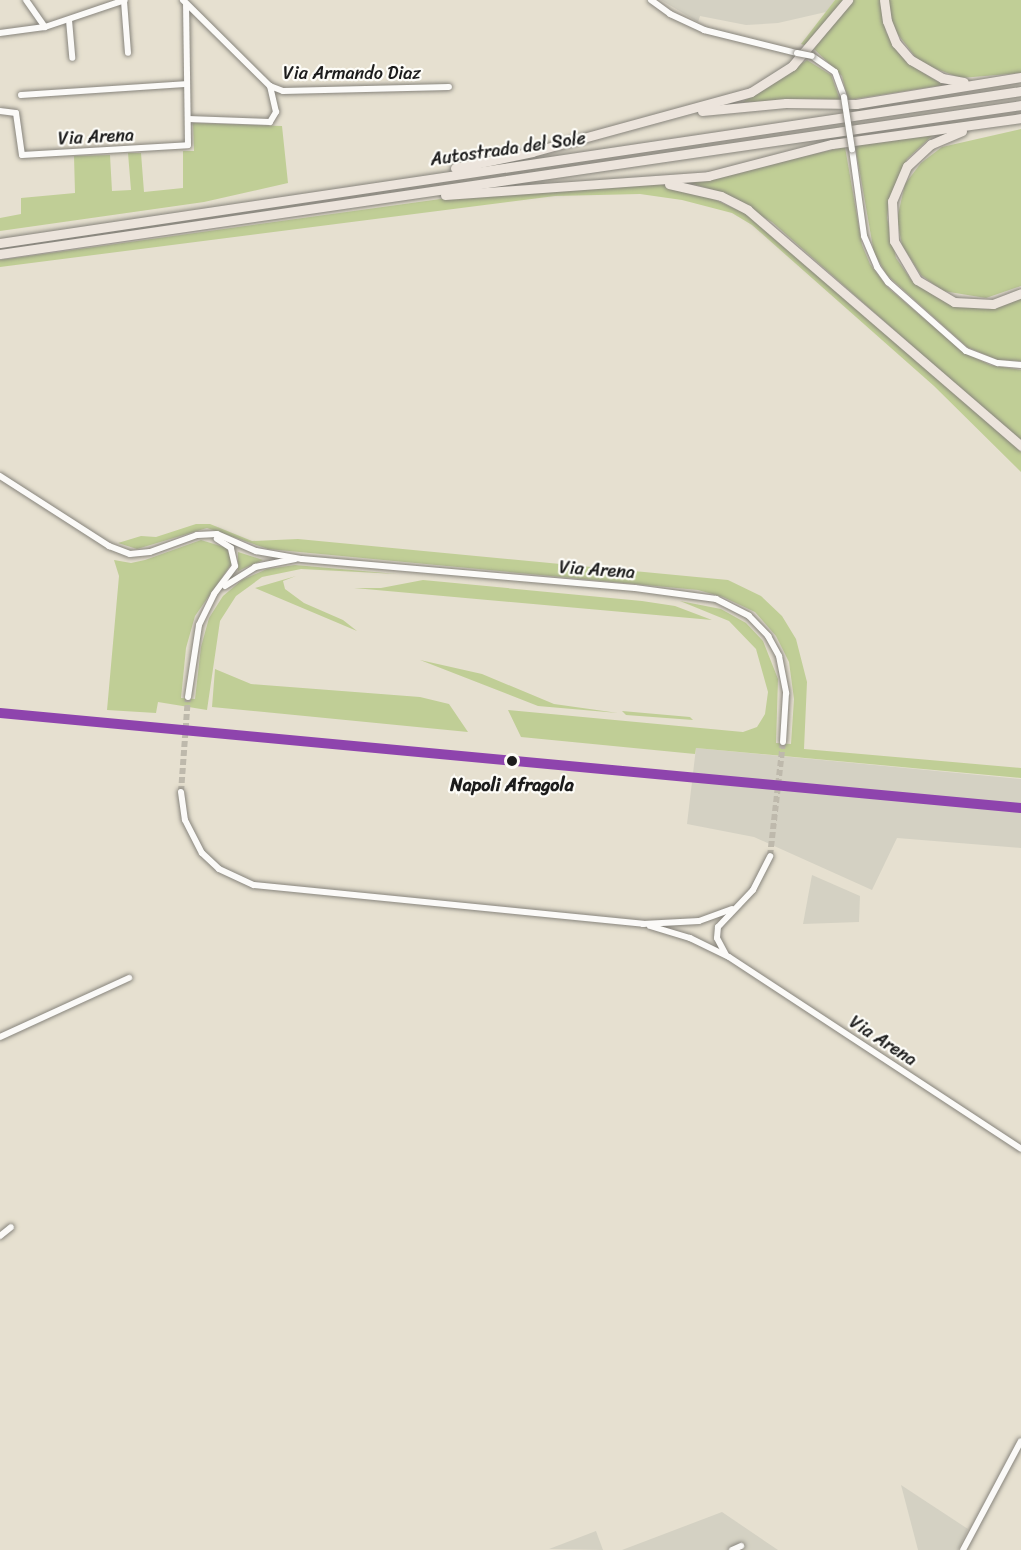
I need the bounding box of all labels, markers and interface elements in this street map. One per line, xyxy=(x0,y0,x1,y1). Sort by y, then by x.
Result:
street label: Via Armando Diaz xyxy=(283,62,421,84)
street label: Via Arena xyxy=(57,124,135,150)
street label: Autostrada del Sole xyxy=(429,127,587,171)
street label: Via Arena xyxy=(558,557,636,583)
marker: Napoli Afragola xyxy=(501,750,523,772)
place label: Napoli Afragola xyxy=(450,774,574,796)
street label: Via Arena xyxy=(845,1011,921,1071)

